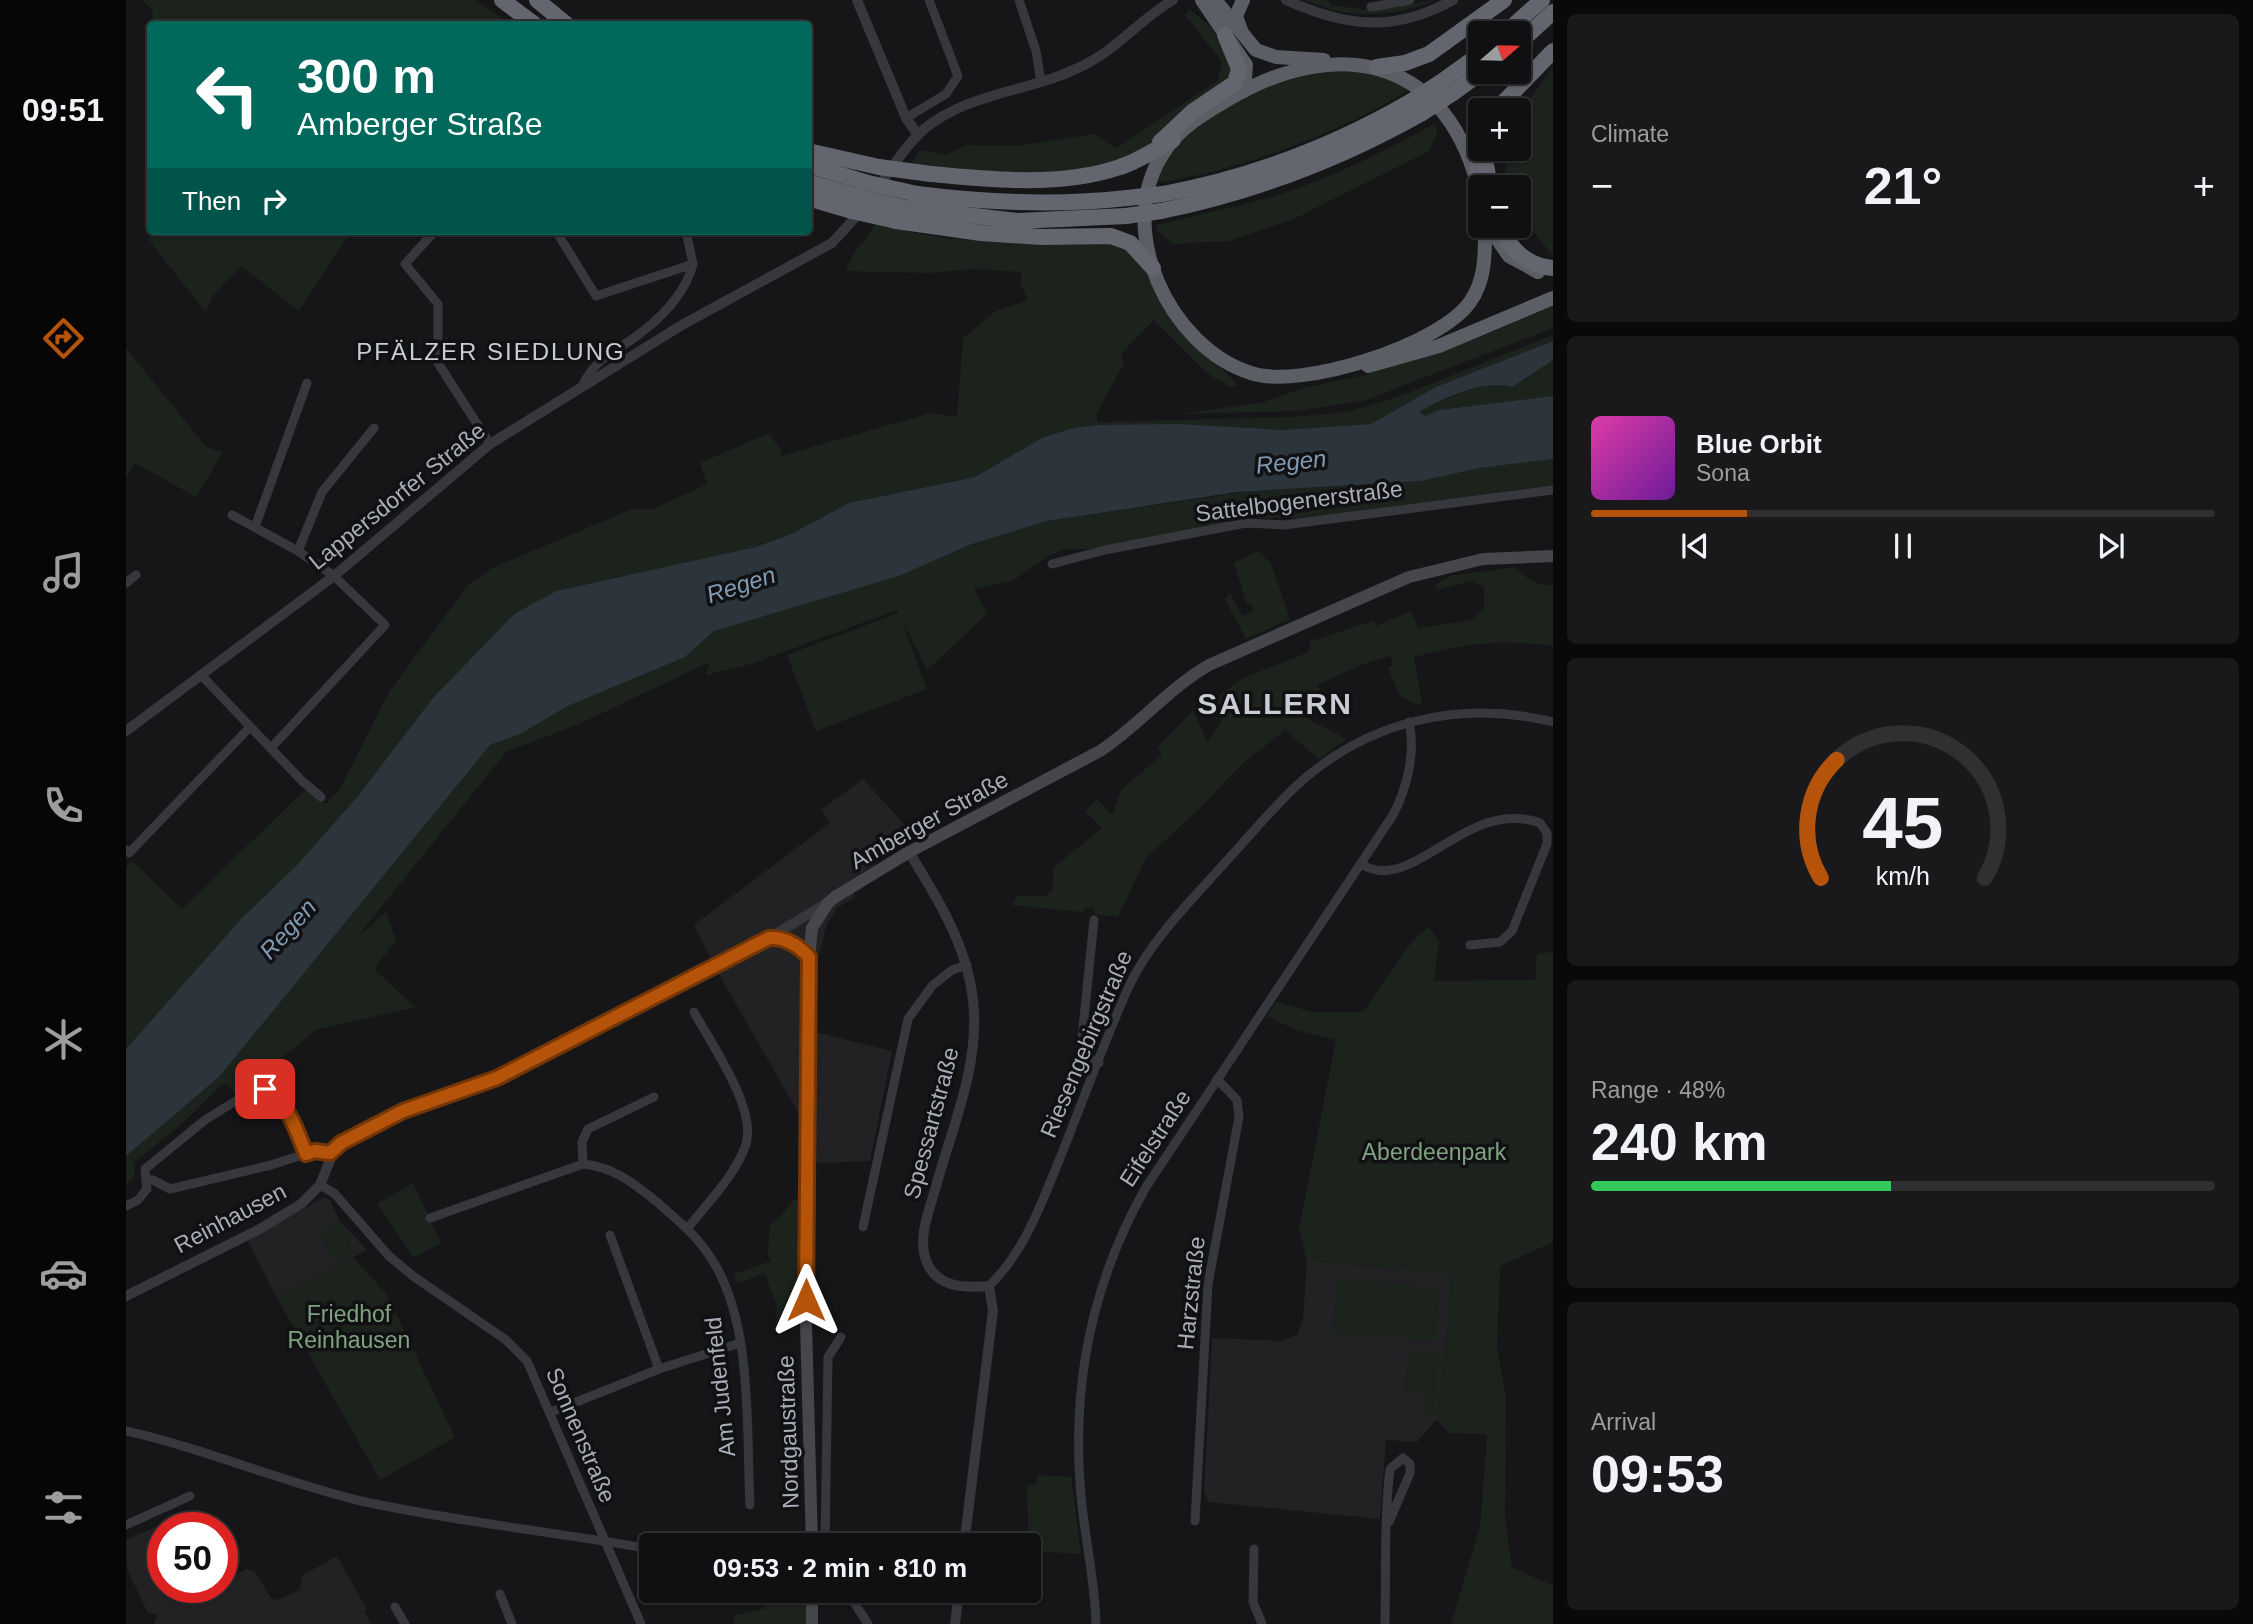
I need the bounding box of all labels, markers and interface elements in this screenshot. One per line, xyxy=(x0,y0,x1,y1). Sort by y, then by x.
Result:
north arrow xyxy=(1468,21,1531,84)
map controls xyxy=(1468,21,1531,238)
icon: left xyxy=(182,49,273,140)
text: 300 m xyxy=(297,49,436,103)
text: 09:51 xyxy=(22,92,104,128)
button: + xyxy=(1468,98,1531,161)
text: Amberger Straße xyxy=(297,106,542,142)
text: Climate xyxy=(1591,121,1669,147)
text: 21° xyxy=(1864,157,1942,215)
text: − xyxy=(1591,165,1613,207)
text: + xyxy=(2193,165,2215,207)
button: − xyxy=(1468,175,1531,238)
icon: right xyxy=(255,182,293,220)
text: Then xyxy=(182,186,241,216)
icon: directions xyxy=(39,314,88,363)
district label: PFÄLZER SIEDLUNG xyxy=(356,338,626,365)
street label: Lappersdorfer Straße xyxy=(304,417,490,575)
text: Blue Orbit xyxy=(1696,429,1822,459)
water label: Regen xyxy=(1254,444,1328,479)
text: Sona xyxy=(1696,460,1750,486)
street label: Sattelbogenerstraße xyxy=(1194,475,1404,527)
icon: previous xyxy=(1676,527,1714,565)
icon: pause xyxy=(1884,527,1922,565)
icon: next xyxy=(2092,527,2130,565)
icon: music xyxy=(39,548,88,597)
water label: Regen xyxy=(703,561,779,608)
district label: SALLERN xyxy=(1197,687,1353,720)
street label: Amberger Straße xyxy=(846,766,1012,874)
icon: phone xyxy=(39,781,88,830)
text: 45 xyxy=(1863,782,1943,863)
text: km/h xyxy=(1876,862,1930,890)
water label: Regen xyxy=(254,893,321,964)
street label: Riesengebirgstraße xyxy=(1035,947,1137,1141)
icon: climate xyxy=(39,1015,88,1064)
street label: Spessartstraße xyxy=(898,1044,964,1202)
pin xyxy=(235,1059,295,1119)
icon: arrive xyxy=(246,1070,284,1108)
text: Range · 48% xyxy=(1591,1077,1725,1103)
street label: Eifelstraße xyxy=(1114,1085,1196,1191)
text: 240 km xyxy=(1591,1113,1767,1171)
park label: Aberdeenpark xyxy=(1362,1139,1507,1165)
street label: Reinhausen xyxy=(170,1178,290,1258)
street label: Harzstraße xyxy=(1172,1235,1210,1351)
icon: car xyxy=(39,1249,88,1298)
position arrow xyxy=(769,1263,843,1337)
park label: Friedhof Reinhausen xyxy=(288,1301,410,1353)
street label: Am Judenfeld xyxy=(700,1316,740,1458)
street label: Nordgaustraße xyxy=(772,1355,804,1509)
street label: Sonnenstraße xyxy=(541,1363,621,1507)
text: Arrival xyxy=(1591,1409,1656,1435)
text: 09:53 xyxy=(1591,1445,1724,1503)
icon: filters xyxy=(39,1483,88,1532)
speed limit sign: 50 xyxy=(147,1512,238,1603)
text: 09:53 · 2 min · 810 m xyxy=(713,1553,967,1583)

